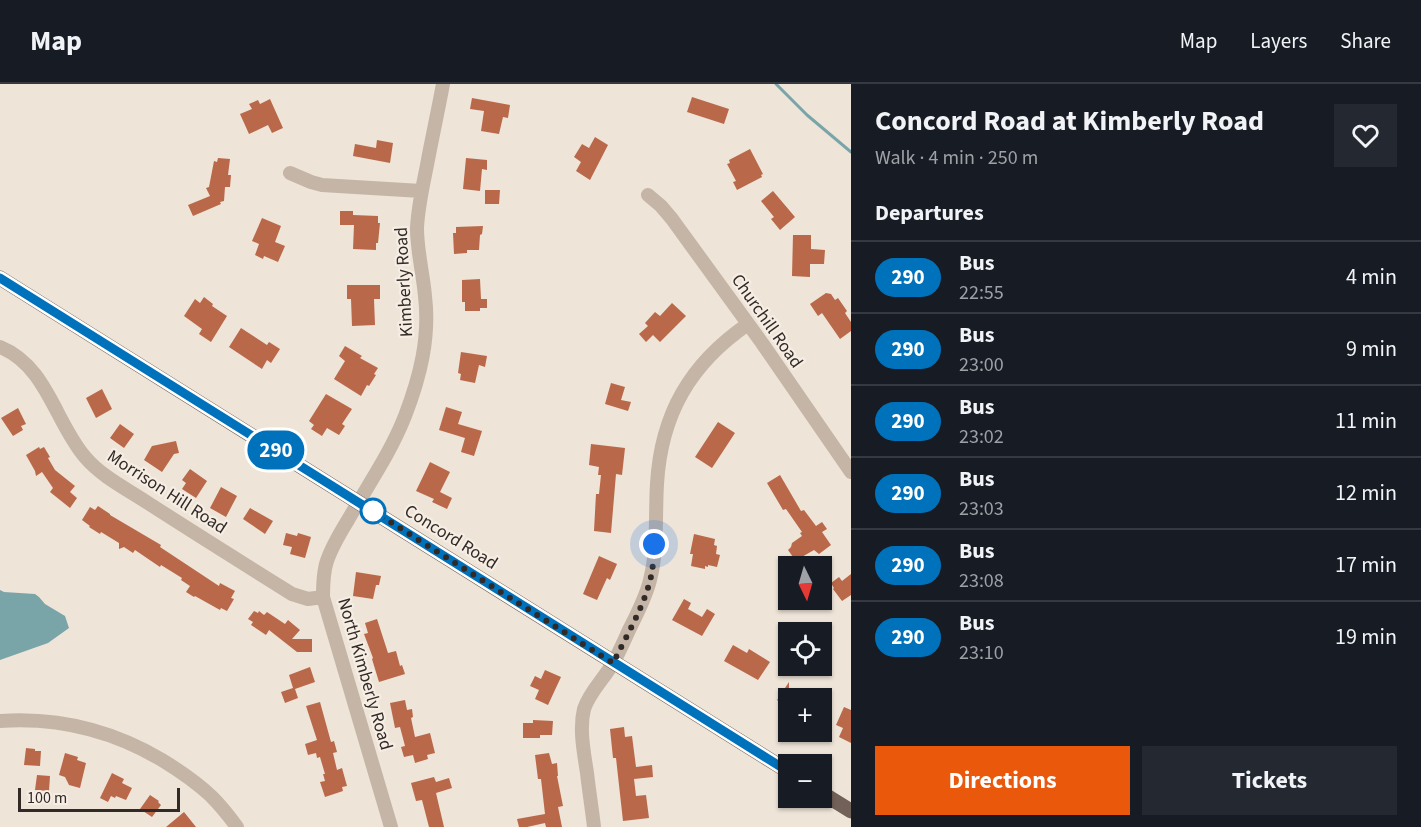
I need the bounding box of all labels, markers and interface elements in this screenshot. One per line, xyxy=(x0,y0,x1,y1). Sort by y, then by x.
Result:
text: Map xyxy=(30,21,82,61)
text: Map xyxy=(1180,26,1217,56)
text: Layers xyxy=(1250,26,1307,56)
text: Share xyxy=(1340,26,1391,56)
text: Concord Road at Kimberly Road xyxy=(875,101,1264,141)
button: heart xyxy=(1334,104,1397,167)
text: Walk · 4 min · 250 m xyxy=(875,144,1038,172)
text: Departures xyxy=(875,197,984,229)
street label: Kimberly Road xyxy=(389,226,419,338)
text: Bus xyxy=(959,247,995,279)
text: 4 min xyxy=(1346,261,1397,293)
text: 290 xyxy=(891,262,925,292)
street label: Churchill Road xyxy=(725,269,809,373)
text: 22:55 xyxy=(959,279,1004,307)
text: Bus xyxy=(959,319,995,351)
text: 9 min xyxy=(1346,333,1397,365)
text: 290 xyxy=(891,334,925,364)
text: 23:00 xyxy=(959,351,1004,379)
text: Bus xyxy=(959,391,995,423)
text: 11 min xyxy=(1335,405,1397,437)
text: 290 xyxy=(891,406,925,436)
text: 23:02 xyxy=(959,423,1004,451)
line badge: 290 xyxy=(242,430,310,470)
text: 290 xyxy=(259,435,293,465)
street label: Morrison Hill Road xyxy=(102,444,232,540)
text: Bus xyxy=(959,463,995,495)
text: 12 min xyxy=(1335,477,1397,509)
text: 290 xyxy=(891,478,925,508)
text: 23:03 xyxy=(959,495,1004,523)
unlabelled marker xyxy=(360,498,386,524)
street label: Concord Road xyxy=(400,498,502,576)
your location xyxy=(639,529,669,559)
text: Bus xyxy=(959,535,995,567)
text: 17 min xyxy=(1335,549,1397,581)
text: 290 xyxy=(891,550,925,580)
north arrow xyxy=(778,556,832,610)
map controls xyxy=(778,556,832,808)
text: 23:08 xyxy=(959,567,1004,595)
street label: North Kimberly Road xyxy=(331,595,399,753)
text: Bus xyxy=(959,607,995,639)
text: 19 min xyxy=(1335,621,1397,653)
button: locate xyxy=(778,622,832,676)
text: 290 xyxy=(891,622,925,652)
text: 23:10 xyxy=(959,639,1004,667)
button: + xyxy=(778,688,832,742)
button: Directions xyxy=(875,746,1130,815)
button: Tickets xyxy=(1142,746,1397,815)
button: − xyxy=(778,754,832,808)
scale bar xyxy=(18,785,180,812)
text: 100 m xyxy=(27,787,67,809)

